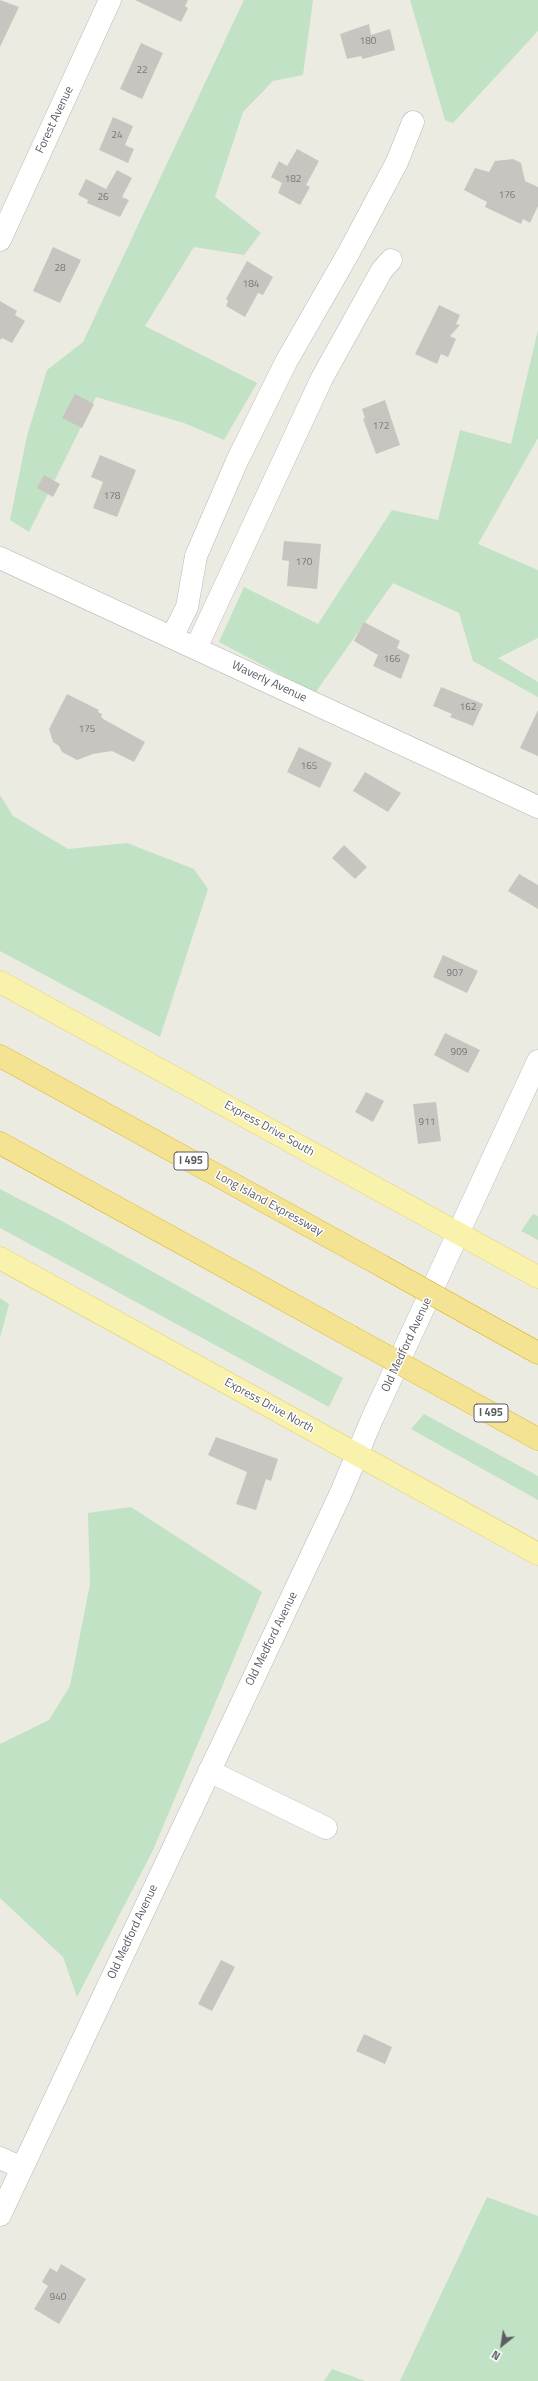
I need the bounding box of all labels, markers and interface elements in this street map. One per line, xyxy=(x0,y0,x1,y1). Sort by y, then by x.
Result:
house number: 180 xyxy=(360,36,376,48)
house number: 22 xyxy=(136,65,148,77)
street label: Forest Avenue xyxy=(33,84,77,156)
house number: 24 xyxy=(111,130,123,142)
house number: 182 xyxy=(285,174,301,186)
house number: 176 xyxy=(499,190,515,202)
house number: 26 xyxy=(97,192,109,204)
house number: 28 xyxy=(54,263,66,275)
house number: 184 xyxy=(243,279,259,291)
house number: 172 xyxy=(373,421,389,433)
house number: 178 xyxy=(104,491,120,503)
house number: 170 xyxy=(296,557,312,569)
house number: 166 xyxy=(384,654,400,666)
street label: Waverly Avenue xyxy=(229,658,309,706)
house number: 162 xyxy=(460,702,476,714)
house number: 175 xyxy=(79,724,95,736)
house number: 165 xyxy=(301,761,317,773)
house number: 907 xyxy=(447,968,463,980)
house number: 909 xyxy=(451,1047,467,1059)
street label: Express Drive South xyxy=(221,1098,317,1160)
house number: 911 xyxy=(419,1117,435,1129)
road number: I 495 xyxy=(174,1152,208,1170)
street label: Long Island Expressway xyxy=(213,1169,325,1239)
street label: Old Medford Avenue xyxy=(379,1295,435,1395)
street label: Express Drive North xyxy=(222,1375,316,1437)
road number: I 495 xyxy=(474,1404,508,1422)
street label: Old Medford Avenue xyxy=(243,1590,301,1688)
street label: Old Medford Avenue xyxy=(105,1882,161,1982)
house number: 940 xyxy=(50,2292,66,2304)
north arrow xyxy=(482,2325,522,2365)
text: N xyxy=(489,2347,503,2364)

